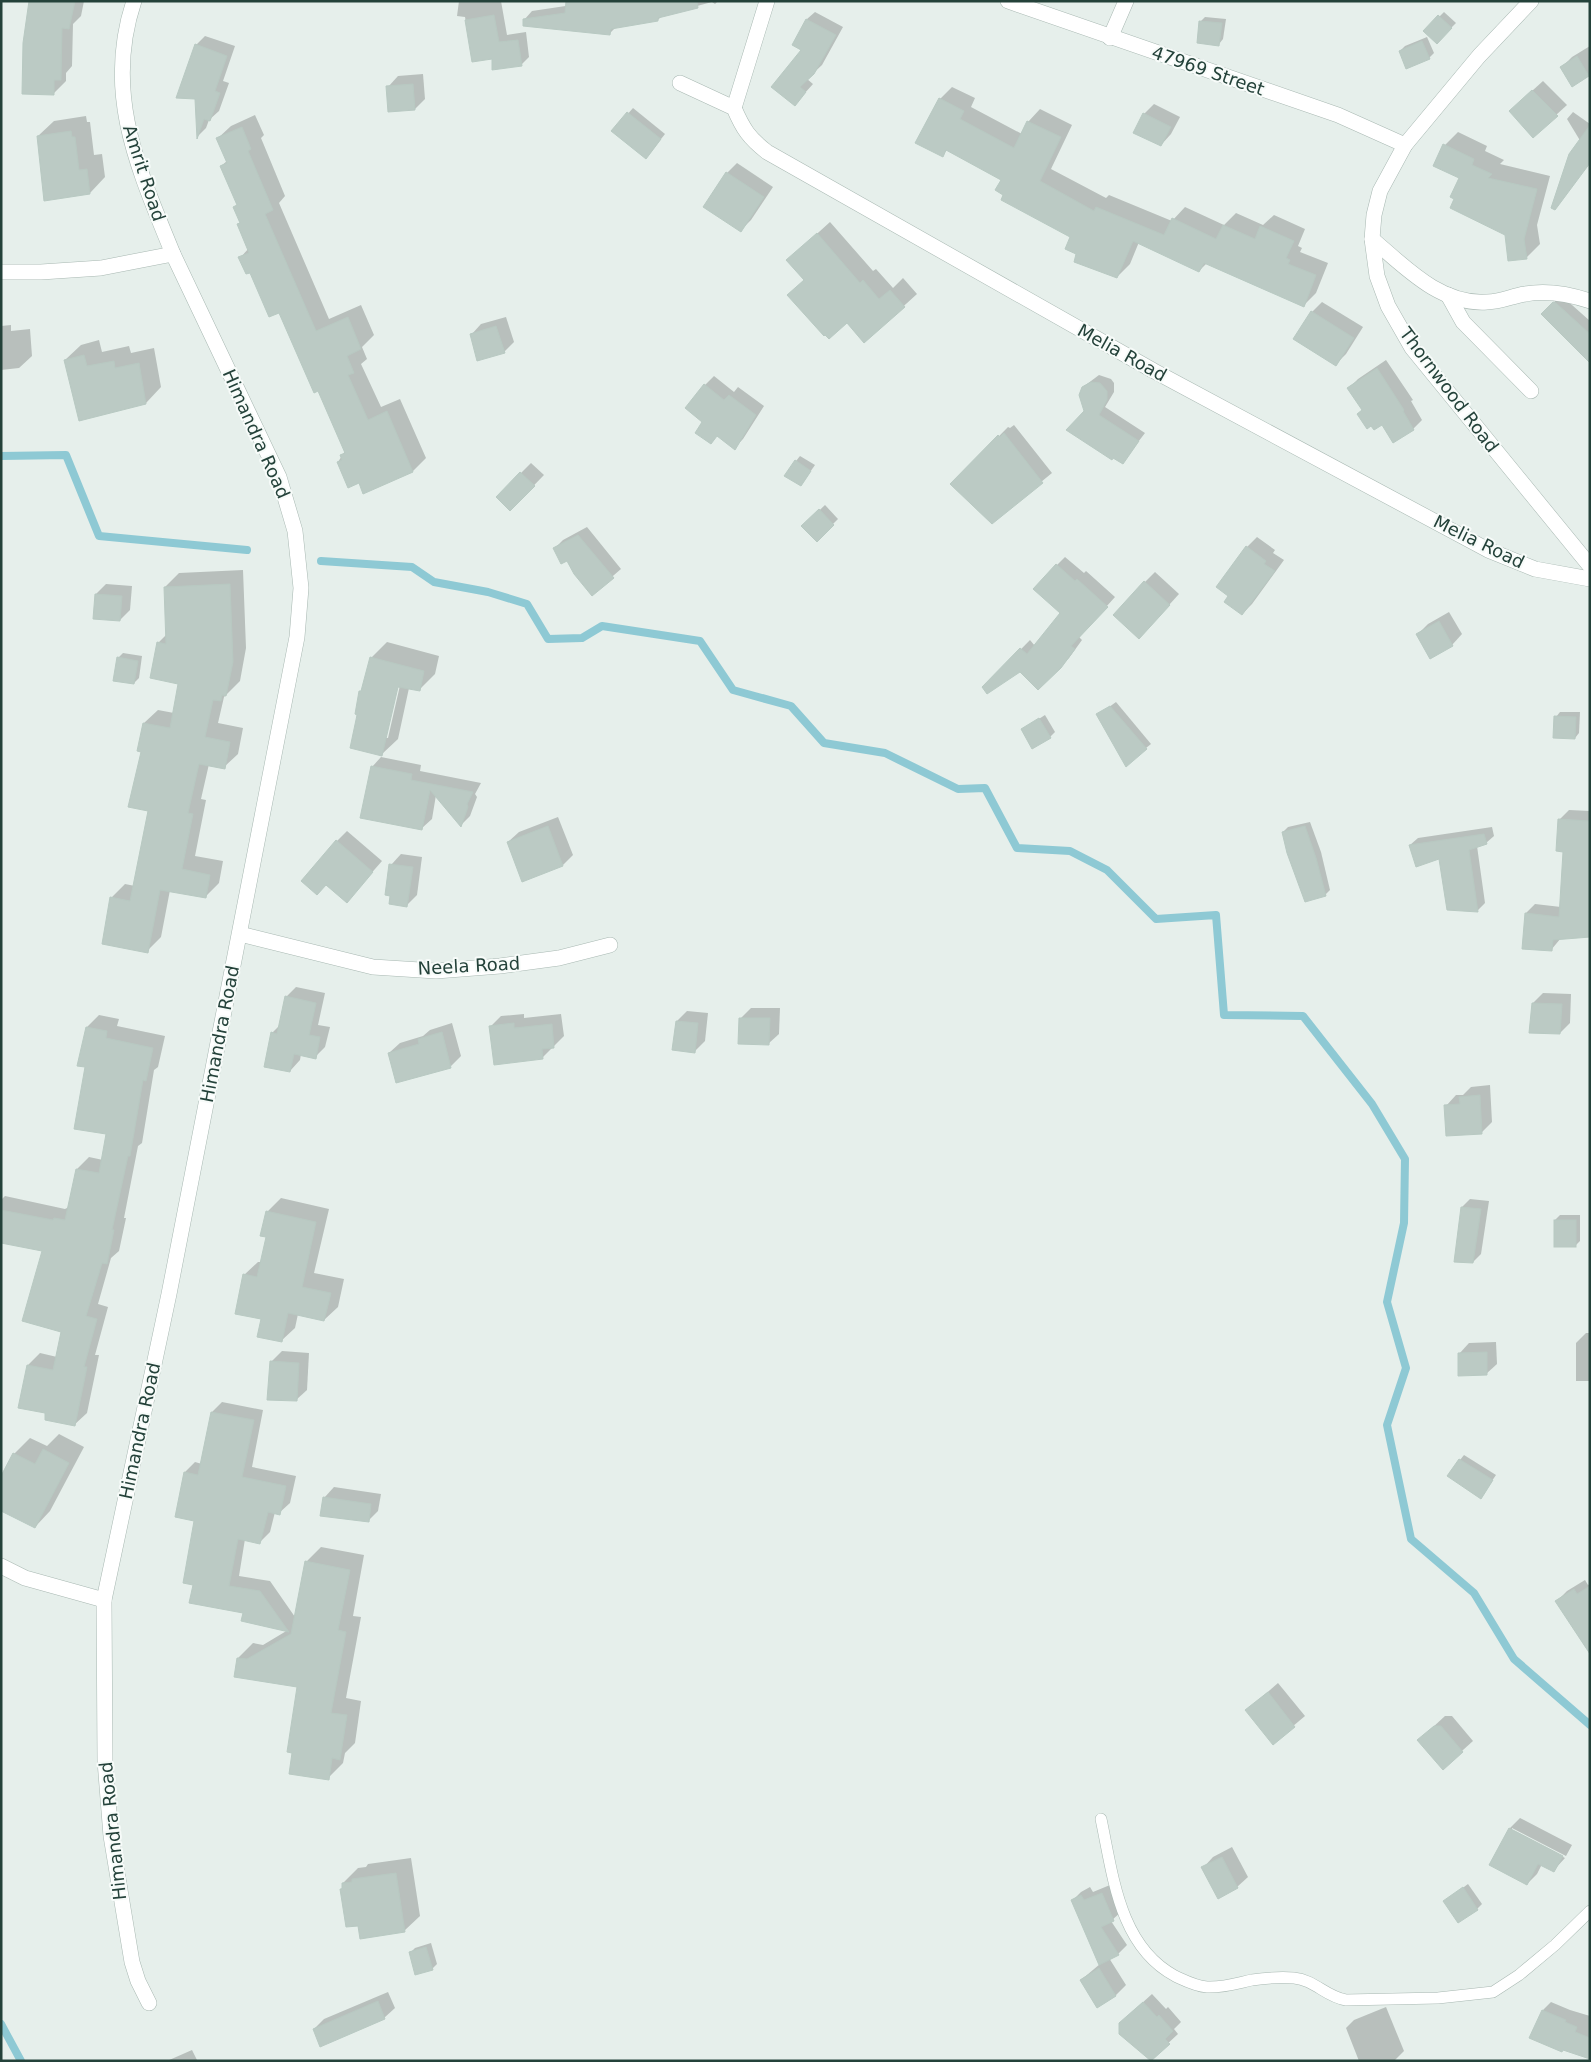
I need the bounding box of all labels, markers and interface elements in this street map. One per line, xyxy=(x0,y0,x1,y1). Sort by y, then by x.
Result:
street label: 47969 Street xyxy=(1149,41,1267,100)
street label: Amrit Road xyxy=(119,122,170,224)
street label: Melia Road xyxy=(1074,319,1170,386)
street label: Thornwood Road xyxy=(1395,322,1503,456)
street label: Himandra Road xyxy=(219,366,294,502)
street label: Melia Road xyxy=(1430,511,1528,573)
street label: Neela Road xyxy=(417,952,521,979)
street label: Himandra Road xyxy=(196,964,243,1104)
street label: Himandra Road xyxy=(115,1361,164,1501)
street label: Himandra Road xyxy=(95,1761,130,1901)

